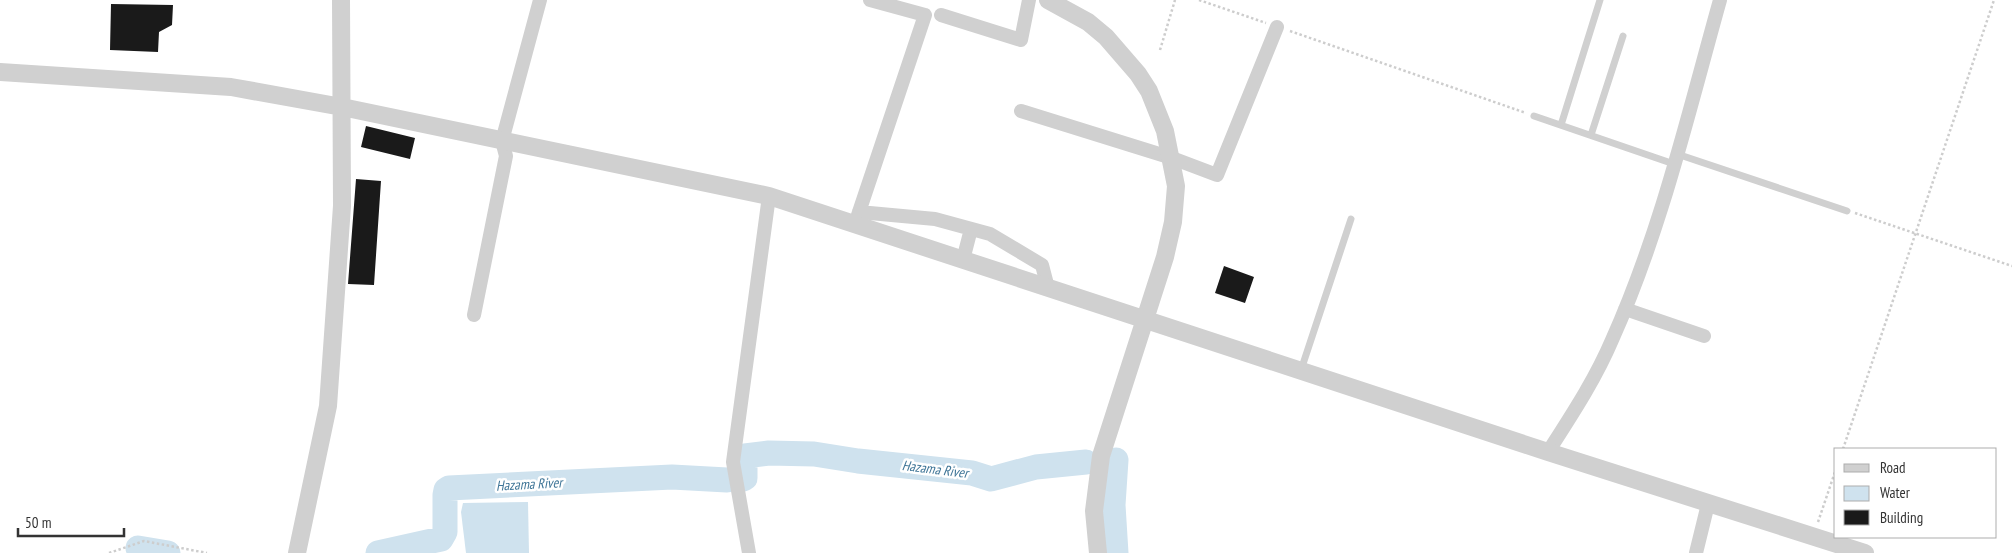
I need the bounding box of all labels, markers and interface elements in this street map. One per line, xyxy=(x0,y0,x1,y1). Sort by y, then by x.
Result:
legend xyxy=(1834,448,1997,538)
water label: Hazama River xyxy=(901,456,971,482)
text: Road xyxy=(1880,458,1906,477)
water label: Hazama River xyxy=(495,473,565,495)
text: Water xyxy=(1880,483,1911,502)
scale bar xyxy=(18,506,124,538)
text: Building xyxy=(1880,508,1923,527)
text: 50 m xyxy=(25,513,51,532)

